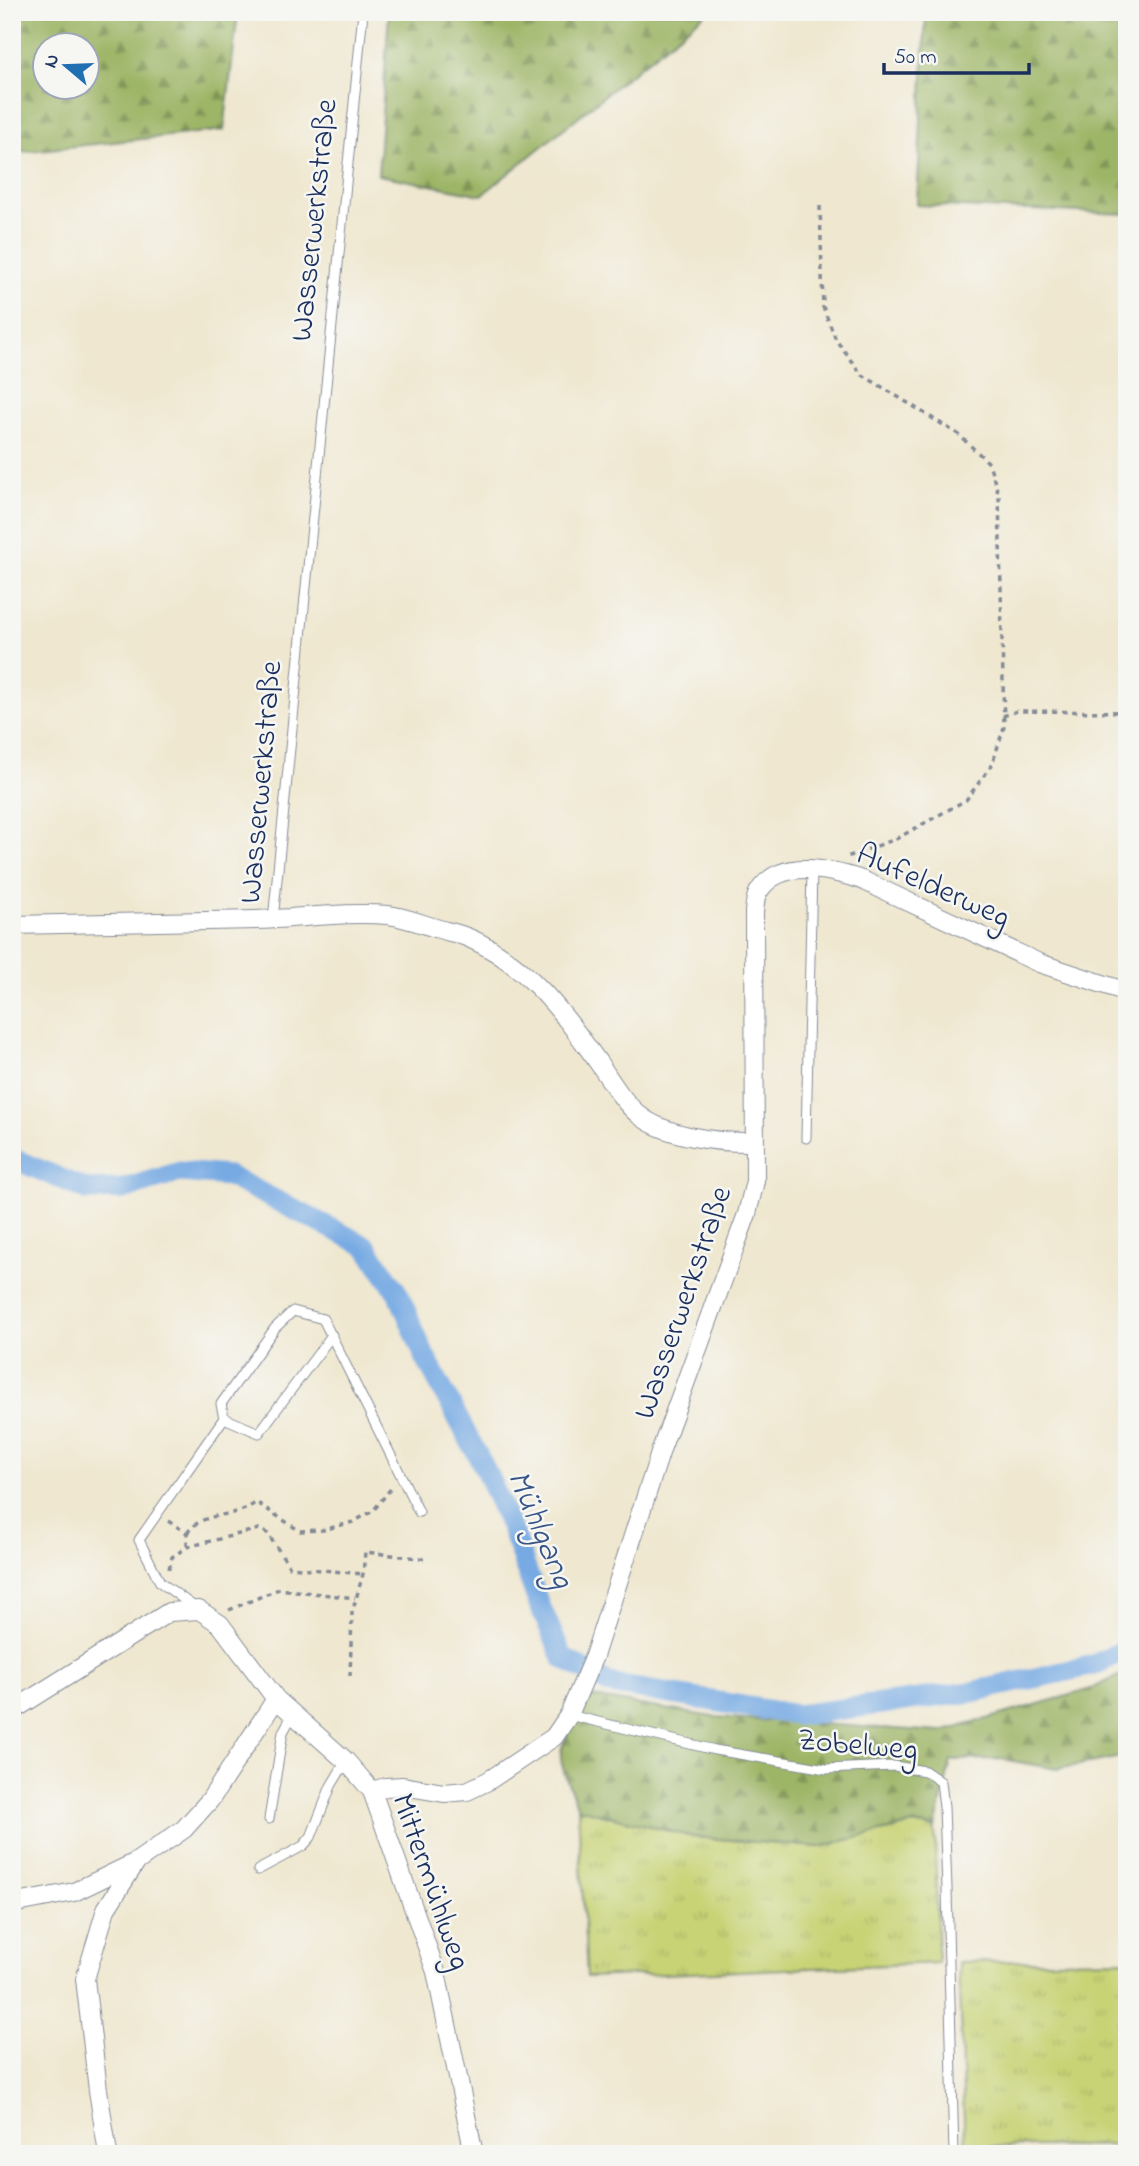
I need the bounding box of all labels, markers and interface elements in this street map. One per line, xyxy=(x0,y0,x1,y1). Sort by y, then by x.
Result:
north arrow xyxy=(32,32,102,102)
scale bar xyxy=(884,32,1029,76)
text: 50 m xyxy=(894,43,937,73)
text: N xyxy=(37,51,67,72)
street label: Wasserwerkstraße xyxy=(279,96,352,344)
street label: Wasserwerkstraße xyxy=(228,658,297,906)
street label: Aufelderweg xyxy=(848,832,1017,942)
street label: Wasserwerkstraße xyxy=(622,1180,746,1426)
water label: Mühlgang xyxy=(492,1463,586,1597)
street label: Zobelweg xyxy=(796,1718,920,1775)
street label: Mittermühlweg xyxy=(377,1787,482,1977)

